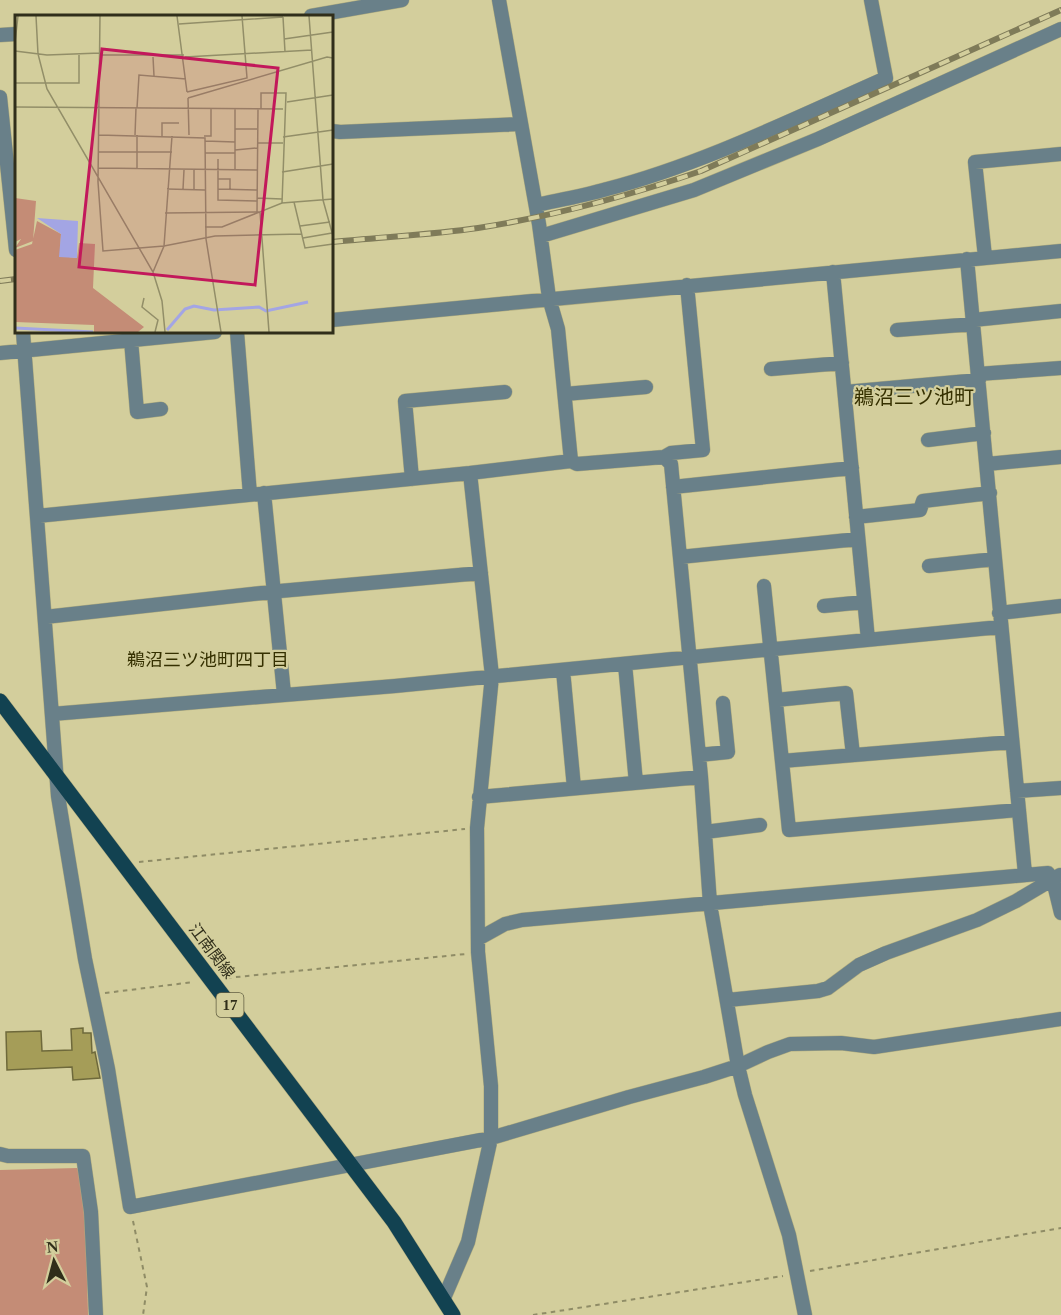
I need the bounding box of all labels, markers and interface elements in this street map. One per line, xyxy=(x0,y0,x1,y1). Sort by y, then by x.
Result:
inset map xyxy=(15,15,333,333)
district label: 鵜沼三ツ池町 xyxy=(854,386,974,408)
district label: 鵜沼三ツ池町四丁目 xyxy=(127,650,289,670)
street label: 江南関線 xyxy=(186,920,238,982)
road number: 17 xyxy=(216,993,244,1017)
north arrow xyxy=(24,1231,84,1291)
text: N xyxy=(46,1237,60,1256)

